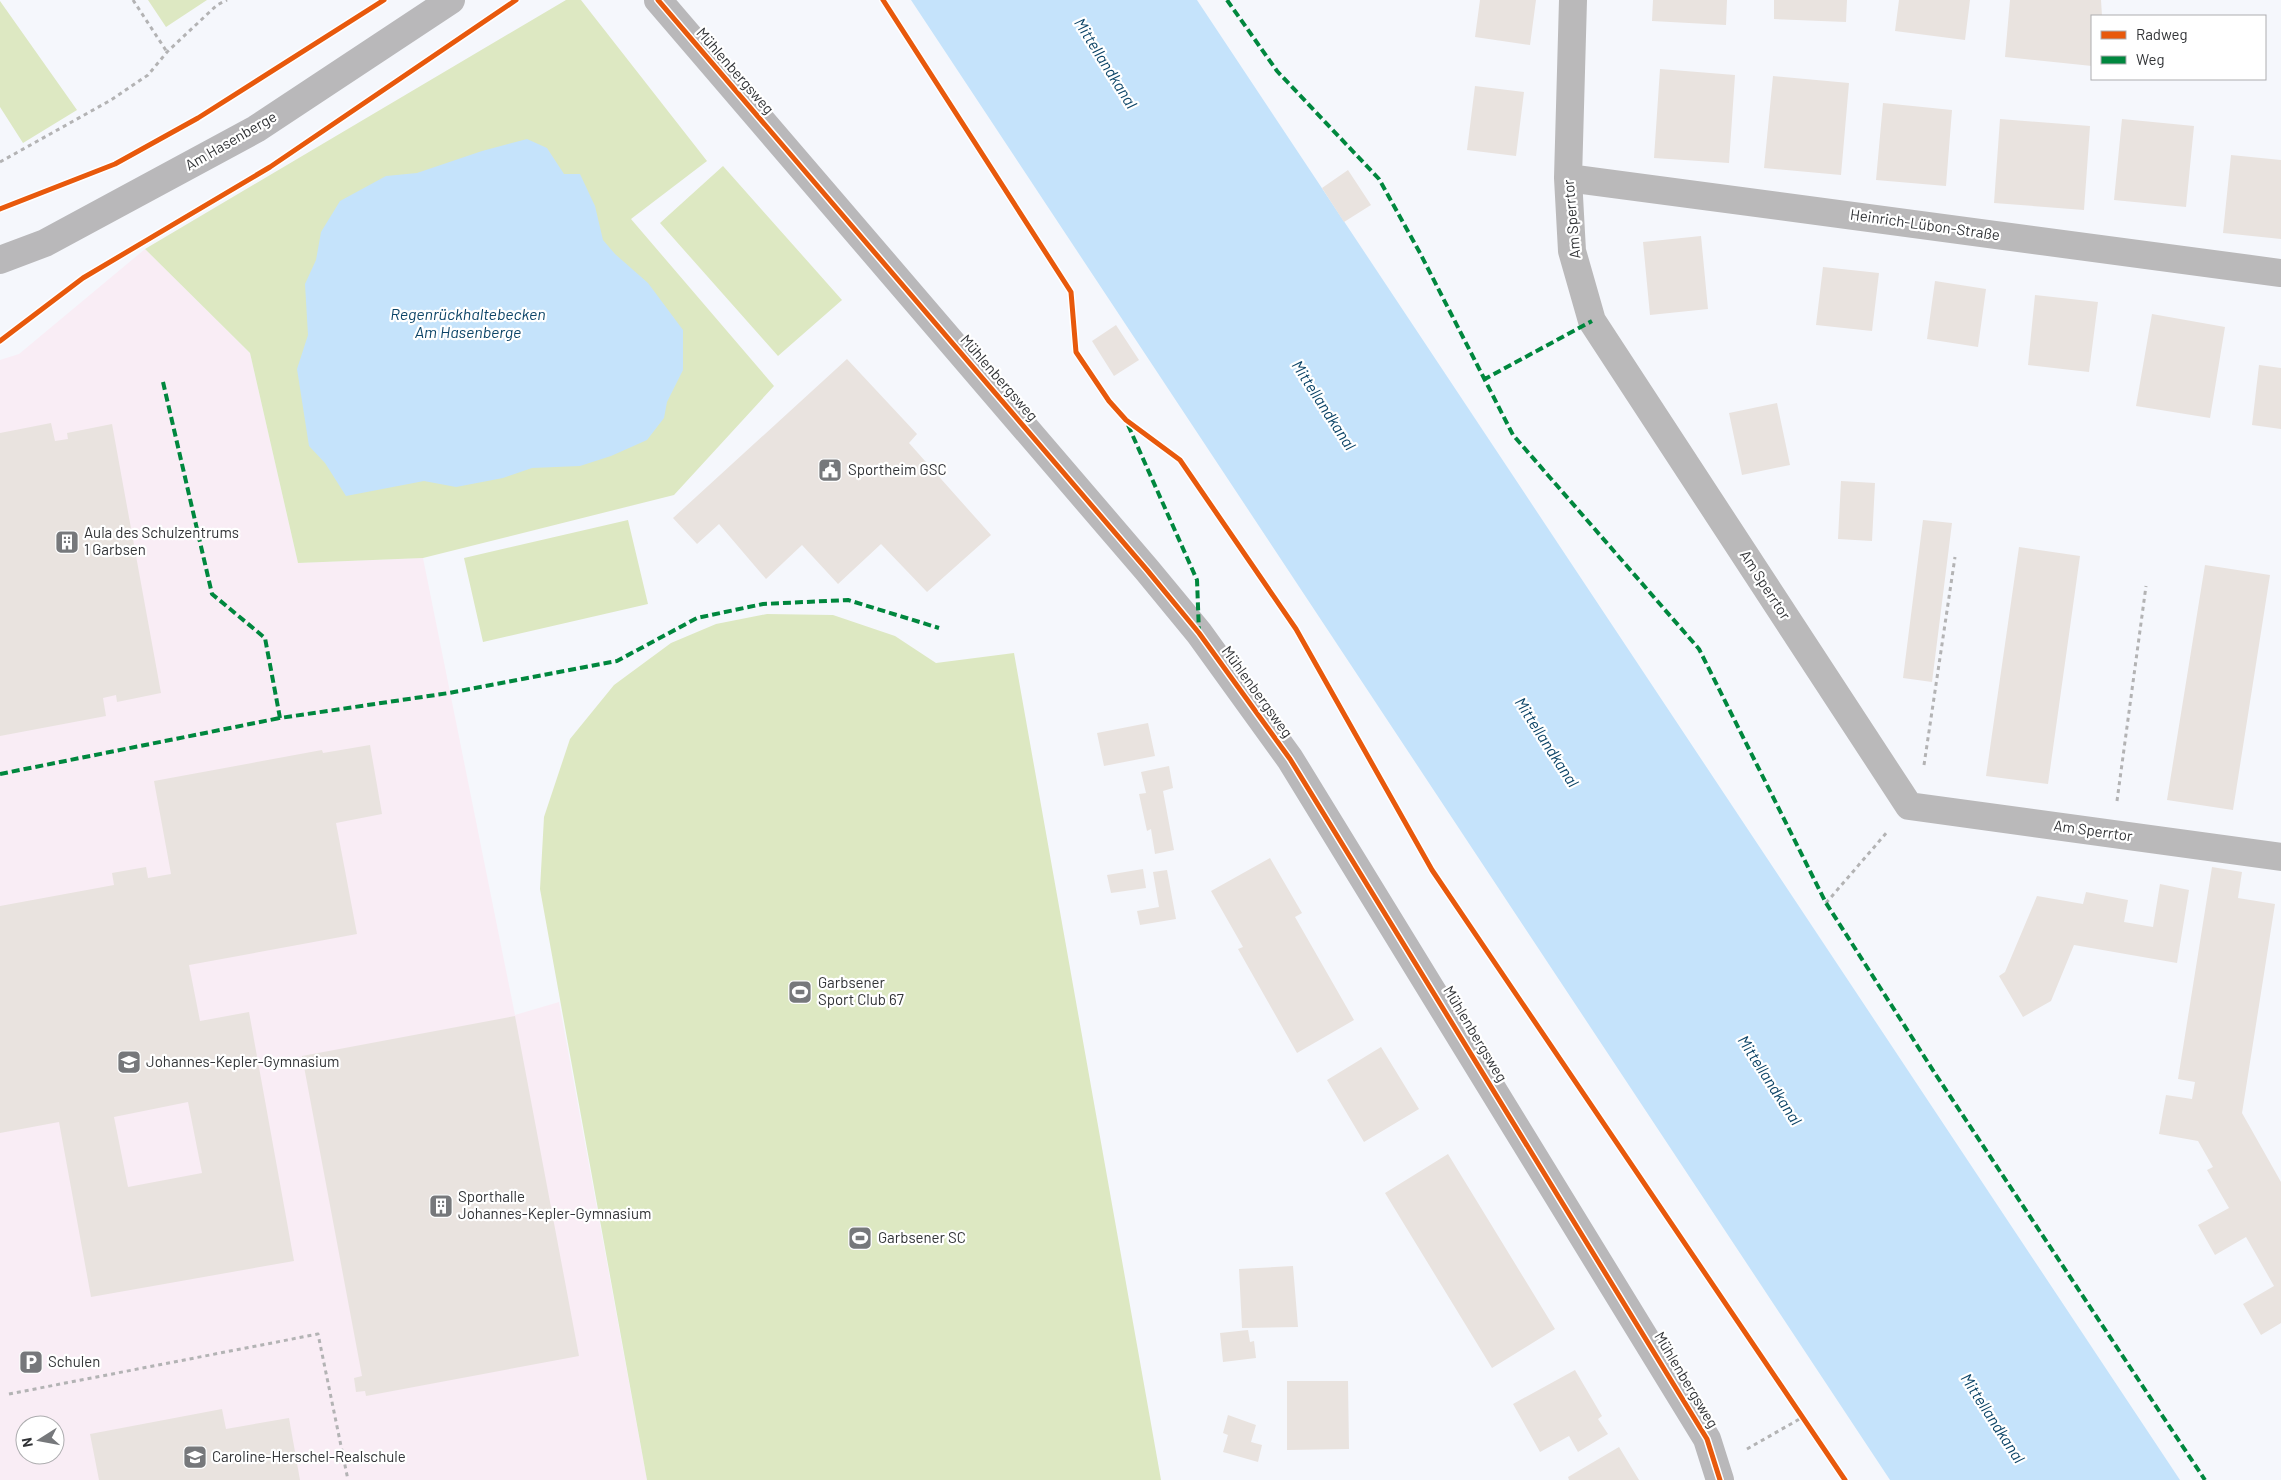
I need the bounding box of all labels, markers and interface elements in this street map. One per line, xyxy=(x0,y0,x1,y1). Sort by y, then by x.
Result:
water label: Mittellandkanal xyxy=(1071,14,1142,112)
legend xyxy=(2091,15,2266,80)
street label: Mühlenbergsweg xyxy=(693,23,778,117)
text: Radweg xyxy=(2136,25,2188,43)
text: Weg xyxy=(2136,50,2164,68)
street label: Am Hasenberge xyxy=(182,107,279,174)
street label: Am Sperrtor xyxy=(1559,178,1583,259)
street label: Heinrich-Lübon-Straße xyxy=(1849,205,2001,243)
water label: Regenrückhaltebecken Am Hasenberge xyxy=(390,304,546,341)
street label: Mühlenbergsweg xyxy=(957,330,1042,424)
water label: Mittellandkanal xyxy=(1288,356,1361,454)
public building icon: Sportheim GSC xyxy=(817,457,843,483)
place label: Sportheim GSC xyxy=(848,460,947,478)
place label: Aula des Schulzentrums 1 Garbsen xyxy=(84,523,239,558)
building icon: Aula des Schulzentrums 1 Garbsen xyxy=(54,529,80,555)
street label: Am Sperrtor xyxy=(1737,546,1795,623)
street label: Mühlenbergsweg xyxy=(1218,642,1297,741)
water label: Mittellandkanal xyxy=(1511,693,1584,791)
street label: Am Sperrtor xyxy=(2053,816,2134,845)
place label: Garbsener Sport Club 67 xyxy=(818,973,904,1008)
sports icon: Garbsener Sport Club 67 xyxy=(787,979,813,1005)
street label: Mühlenbergsweg xyxy=(1440,982,1512,1085)
water label: Mittellandkanal xyxy=(1734,1031,1807,1129)
school or university icon: Johannes-Kepler-Gymnasium xyxy=(116,1049,142,1075)
place label: Johannes-Kepler-Gymnasium xyxy=(146,1052,339,1070)
place label: Sporthalle Johannes-Kepler-Gymnasium xyxy=(458,1187,651,1222)
building icon: Sporthalle Johannes-Kepler-Gymnasium xyxy=(428,1193,454,1219)
sports icon: Garbsener SC xyxy=(847,1225,873,1251)
place label: Garbsener SC xyxy=(878,1228,966,1246)
street label: Mühlenbergsweg xyxy=(1651,1328,1723,1431)
parking icon: Schulen xyxy=(18,1349,44,1375)
place label: Schulen xyxy=(48,1352,100,1370)
water label: Mittellandkanal xyxy=(1957,1369,2030,1467)
north arrow xyxy=(15,1415,65,1465)
text: N xyxy=(18,1436,36,1449)
school or university icon: Caroline-Herschel-Realschule xyxy=(182,1444,208,1470)
place label: Caroline-Herschel-Realschule xyxy=(212,1447,406,1465)

